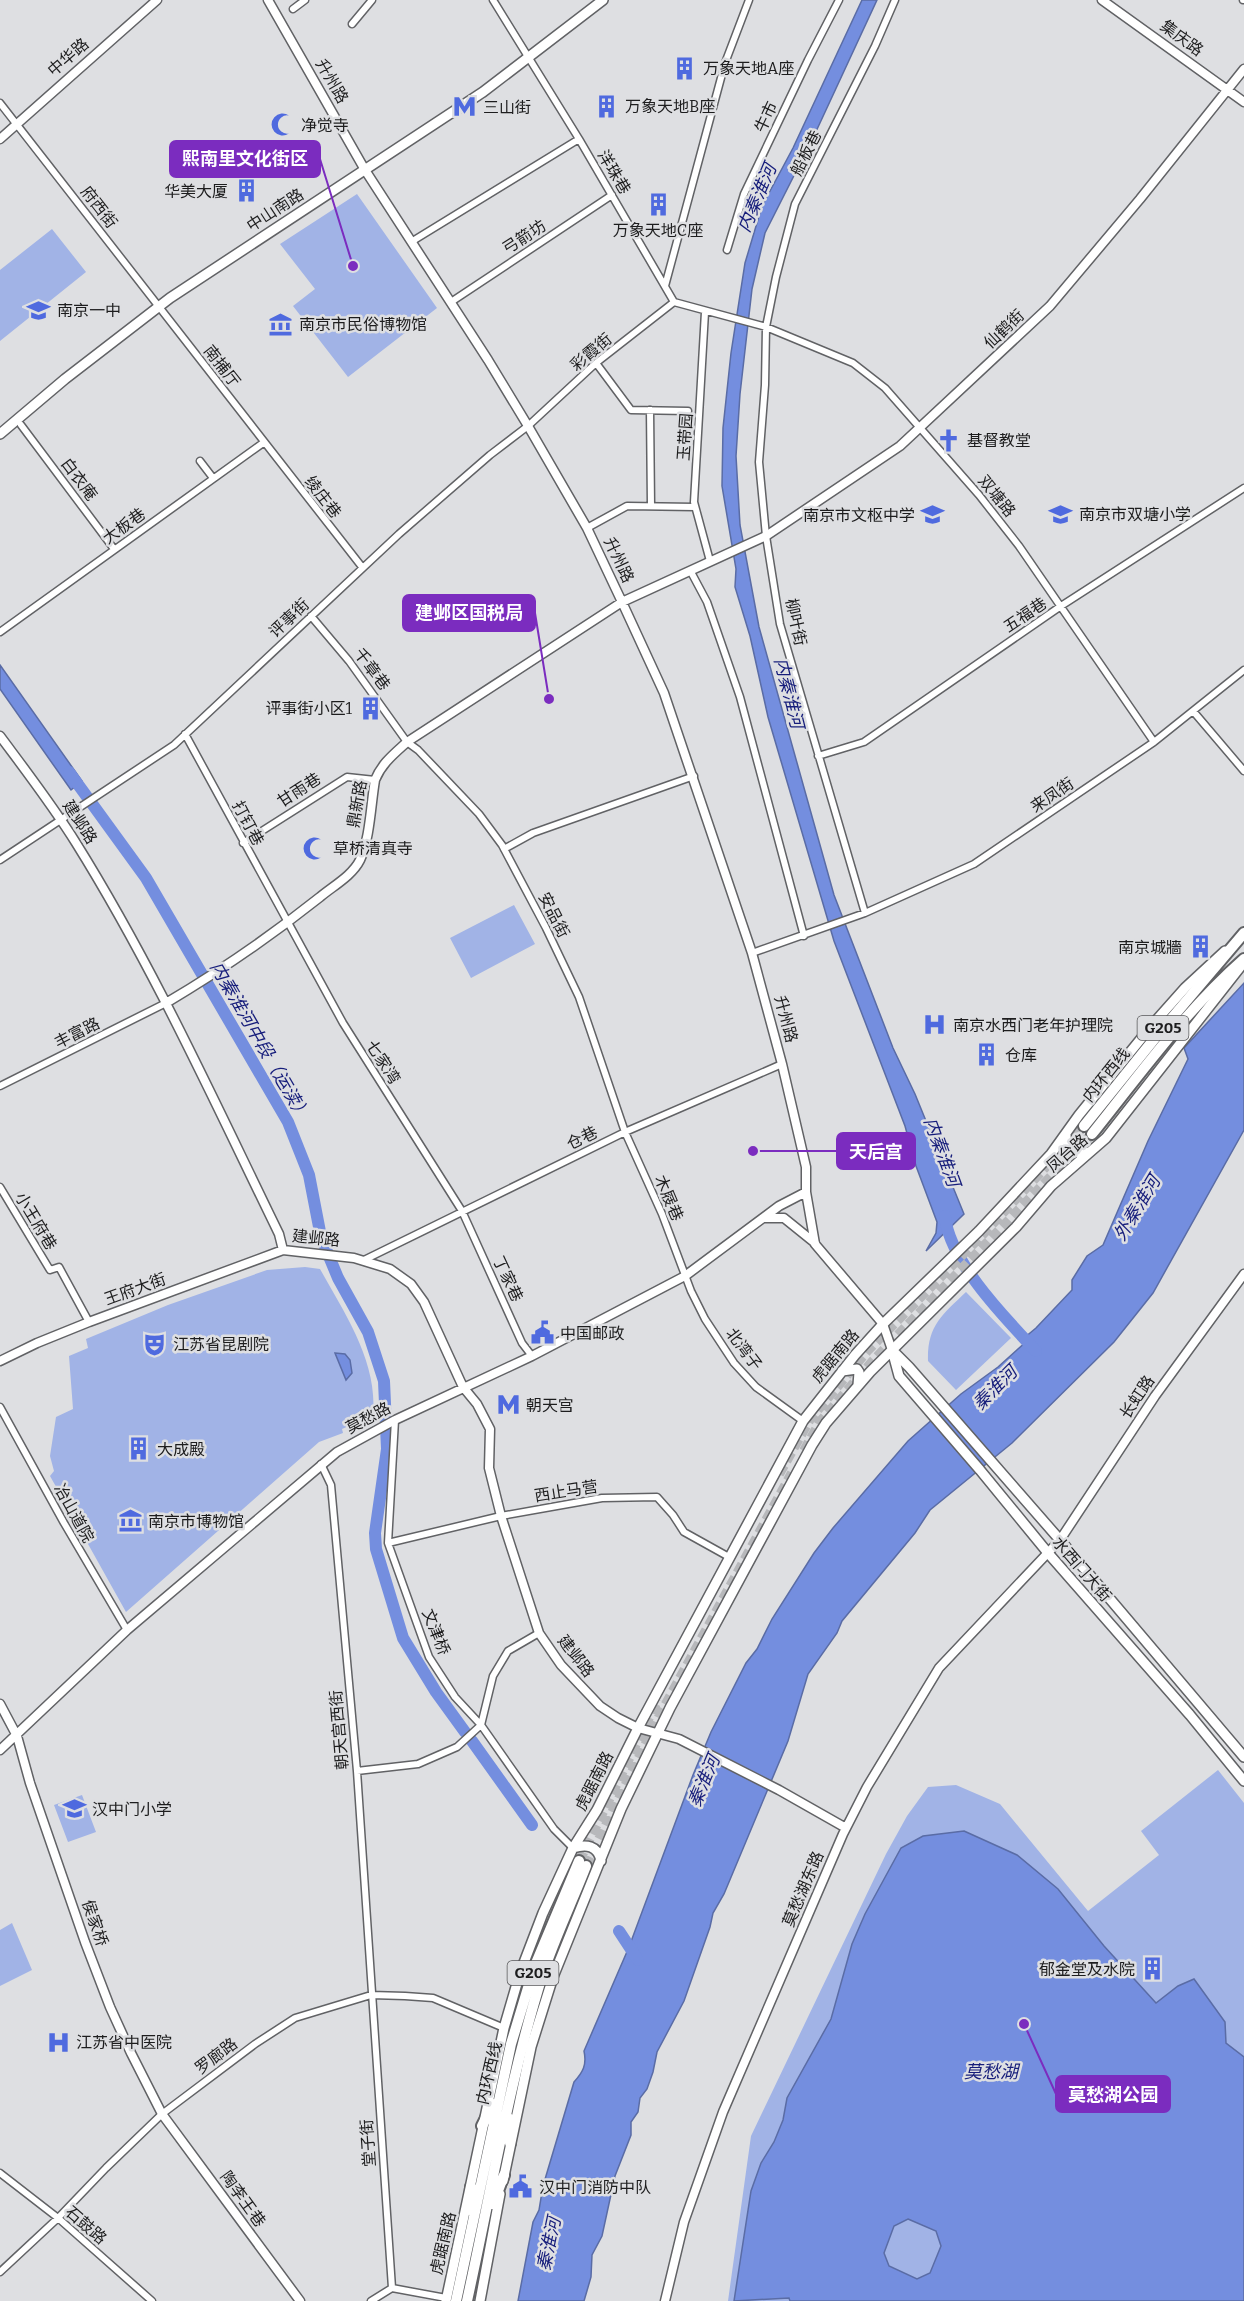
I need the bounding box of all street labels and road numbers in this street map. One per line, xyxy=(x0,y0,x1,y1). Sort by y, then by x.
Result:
street label: 集庆路 xyxy=(1157,16,1207,60)
street label: 中华路 xyxy=(44,34,92,80)
street label: 升州路 xyxy=(312,55,352,107)
street label: 牛市 xyxy=(751,98,781,136)
street label: 船板巷 xyxy=(787,127,825,179)
street label: 洋珠巷 xyxy=(593,147,635,197)
street label: 府西街 xyxy=(77,182,121,232)
street label: 中山南路 xyxy=(243,185,307,235)
street label: 弓箭坊 xyxy=(499,216,549,258)
street label: 仙鹤街 xyxy=(980,306,1028,352)
street label: 彩霞街 xyxy=(567,329,615,375)
street label: 南捕厅 xyxy=(200,341,244,391)
street label: 玉带园 xyxy=(674,412,696,462)
street label: 白衣庵 xyxy=(57,454,101,504)
street label: 双塘路 xyxy=(975,471,1019,521)
street label: 绫庄巷 xyxy=(301,472,345,522)
street label: 大板巷 xyxy=(99,504,149,548)
street label: 升州路 xyxy=(600,534,638,586)
street label: 五福巷 xyxy=(1000,594,1050,636)
street label: 评事街 xyxy=(265,595,313,641)
street label: 柳叶街 xyxy=(782,597,810,647)
street label: 千章巷 xyxy=(350,644,394,694)
street label: 甘雨巷 xyxy=(274,769,324,811)
street label: 来凤街 xyxy=(1027,774,1077,816)
street label: 鼎新路 xyxy=(343,779,371,829)
street label: 建邺路 xyxy=(59,797,101,847)
street label: 打钉巷 xyxy=(228,797,268,849)
street label: 安品街 xyxy=(535,889,573,941)
street label: 升州路 xyxy=(771,993,801,1045)
street label: 丰富路 xyxy=(51,1014,103,1052)
road number: G205 xyxy=(1138,1016,1188,1040)
street label: 七家湾 xyxy=(362,1037,404,1087)
street label: 内环西线 xyxy=(1078,1044,1134,1106)
street label: 仓巷 xyxy=(563,1122,601,1154)
street label: 凤台路 xyxy=(1043,1130,1091,1176)
street label: 木屐巷 xyxy=(651,1172,687,1224)
street label: 小王府巷 xyxy=(11,1189,61,1253)
street label: 建邺路 xyxy=(291,1226,341,1250)
street label: 丁家巷 xyxy=(489,1253,527,1305)
street label: 王府大街 xyxy=(102,1269,168,1309)
street label: 北湾子 xyxy=(722,1324,766,1374)
street label: 虎踞南路 xyxy=(807,1325,863,1387)
street label: 长虹路 xyxy=(1116,1372,1158,1422)
street label: 莫愁路 xyxy=(342,1398,394,1438)
street label: 西止马营 xyxy=(533,1477,599,1505)
street label: 冶山道院 xyxy=(50,1480,98,1546)
street label: 水西门大街 xyxy=(1049,1533,1115,1605)
street label: 文津桥 xyxy=(418,1606,454,1658)
street label: 建邺路 xyxy=(554,1631,598,1681)
street label: 朝天宫西街 xyxy=(326,1689,352,1771)
street label: 虎踞南路 xyxy=(571,1748,617,1814)
street label: 莫愁湖东路 xyxy=(779,1848,827,1930)
street label: 侯家桥 xyxy=(78,1897,112,1949)
road number: G205 xyxy=(508,1961,558,1985)
street label: 罗廊路 xyxy=(191,2034,241,2078)
street label: 内环西线 xyxy=(473,2040,505,2106)
street label: 堂子街 xyxy=(357,2118,379,2168)
street label: 陶李王巷 xyxy=(217,2168,269,2230)
street label: 石鼓路 xyxy=(62,2202,110,2248)
street label: 虎踞南路 xyxy=(427,2210,459,2276)

